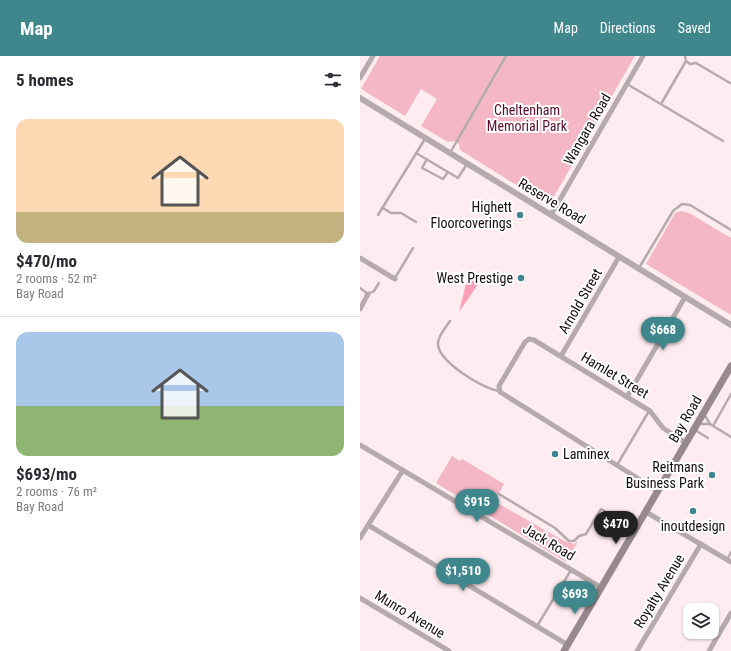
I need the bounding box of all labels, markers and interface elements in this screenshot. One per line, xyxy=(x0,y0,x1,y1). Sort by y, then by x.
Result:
text: Map xyxy=(20,17,53,40)
text: Map xyxy=(554,20,578,36)
text: Directions xyxy=(600,20,656,36)
text: Saved xyxy=(678,20,711,36)
icon: filters xyxy=(322,69,344,91)
text: 5 homes xyxy=(16,70,74,90)
street label: Wangara Road xyxy=(560,91,614,167)
park label: Cheltenham Memorial Park xyxy=(487,102,568,134)
icon: home xyxy=(144,145,216,217)
street label: Reserve Road xyxy=(516,175,588,227)
place label: Highett Floorcoverings xyxy=(430,199,512,231)
marker: Highett Floorcoverings xyxy=(515,210,525,220)
text: $470/mo xyxy=(16,251,77,271)
street label: Arnold Street xyxy=(555,266,605,336)
place label: West Prestige xyxy=(437,270,513,286)
text: 2 rooms · 52 m² xyxy=(16,271,97,286)
marker: West Prestige xyxy=(516,273,526,283)
text: Bay Road xyxy=(16,286,64,301)
pin: $668 xyxy=(639,317,687,351)
text: $668 xyxy=(650,322,676,337)
street label: Hamlet Street xyxy=(578,349,652,401)
icon: home xyxy=(144,358,216,430)
street label: Bay Road xyxy=(665,393,705,445)
place label: Laminex xyxy=(563,446,610,462)
marker: Laminex xyxy=(550,449,560,459)
place label: Reitmans Business Park xyxy=(626,459,705,491)
text: $693/mo xyxy=(16,464,77,484)
marker: Reitmans Business Park xyxy=(707,470,717,480)
text: 2 rooms · 76 m² xyxy=(16,484,97,499)
pin: $915 xyxy=(453,489,501,523)
text: $915 xyxy=(464,494,490,509)
text: Bay Road xyxy=(16,499,64,514)
marker: inoutdesign xyxy=(688,506,698,516)
pin: $470 xyxy=(592,511,640,545)
text: $470 xyxy=(603,516,629,531)
place label: inoutdesign xyxy=(661,518,725,534)
street label: Jack Road xyxy=(520,520,578,564)
street label: Royalty Avenue xyxy=(631,551,688,631)
pin: $1,510 xyxy=(430,558,496,592)
text: $1,510 xyxy=(445,563,481,578)
pin: $693 xyxy=(551,581,599,615)
text: $693 xyxy=(562,586,588,601)
street label: Munro Avenue xyxy=(372,587,448,641)
map controls xyxy=(683,603,719,639)
button: layers xyxy=(683,603,719,639)

